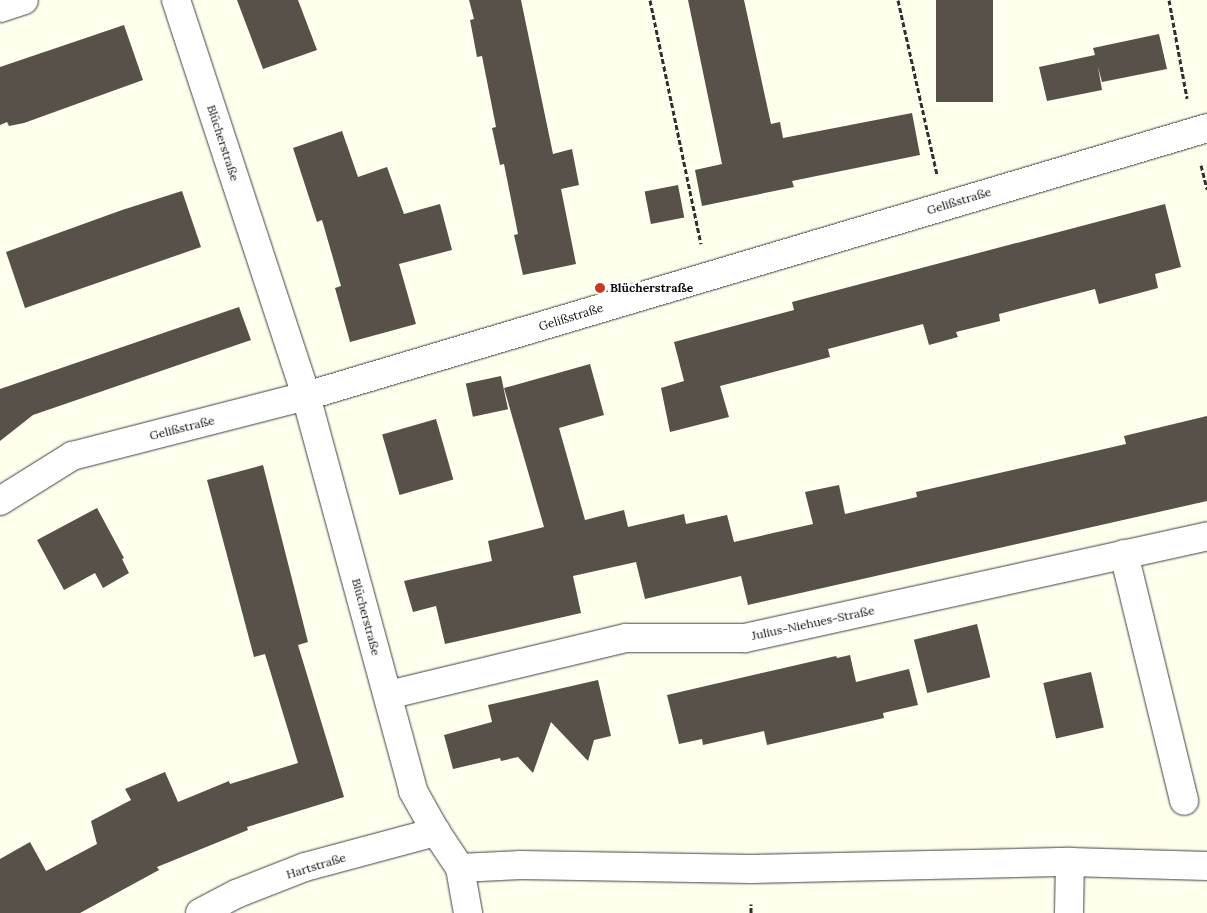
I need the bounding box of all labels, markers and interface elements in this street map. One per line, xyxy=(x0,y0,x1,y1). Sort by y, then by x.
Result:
street label: Blücherstraße xyxy=(204,103,242,183)
street label: Gelißstraße xyxy=(925,184,993,218)
place label: Blücherstraße xyxy=(610,281,693,295)
marker: Blücherstraße xyxy=(594,282,606,294)
street label: Gelißstraße xyxy=(537,300,605,334)
street label: Gelißstraße xyxy=(148,413,216,443)
street label: Blücherstraße xyxy=(349,577,383,657)
street label: Julius-Niehues-Straße xyxy=(750,603,876,643)
street label: Hartstraße xyxy=(284,850,348,882)

